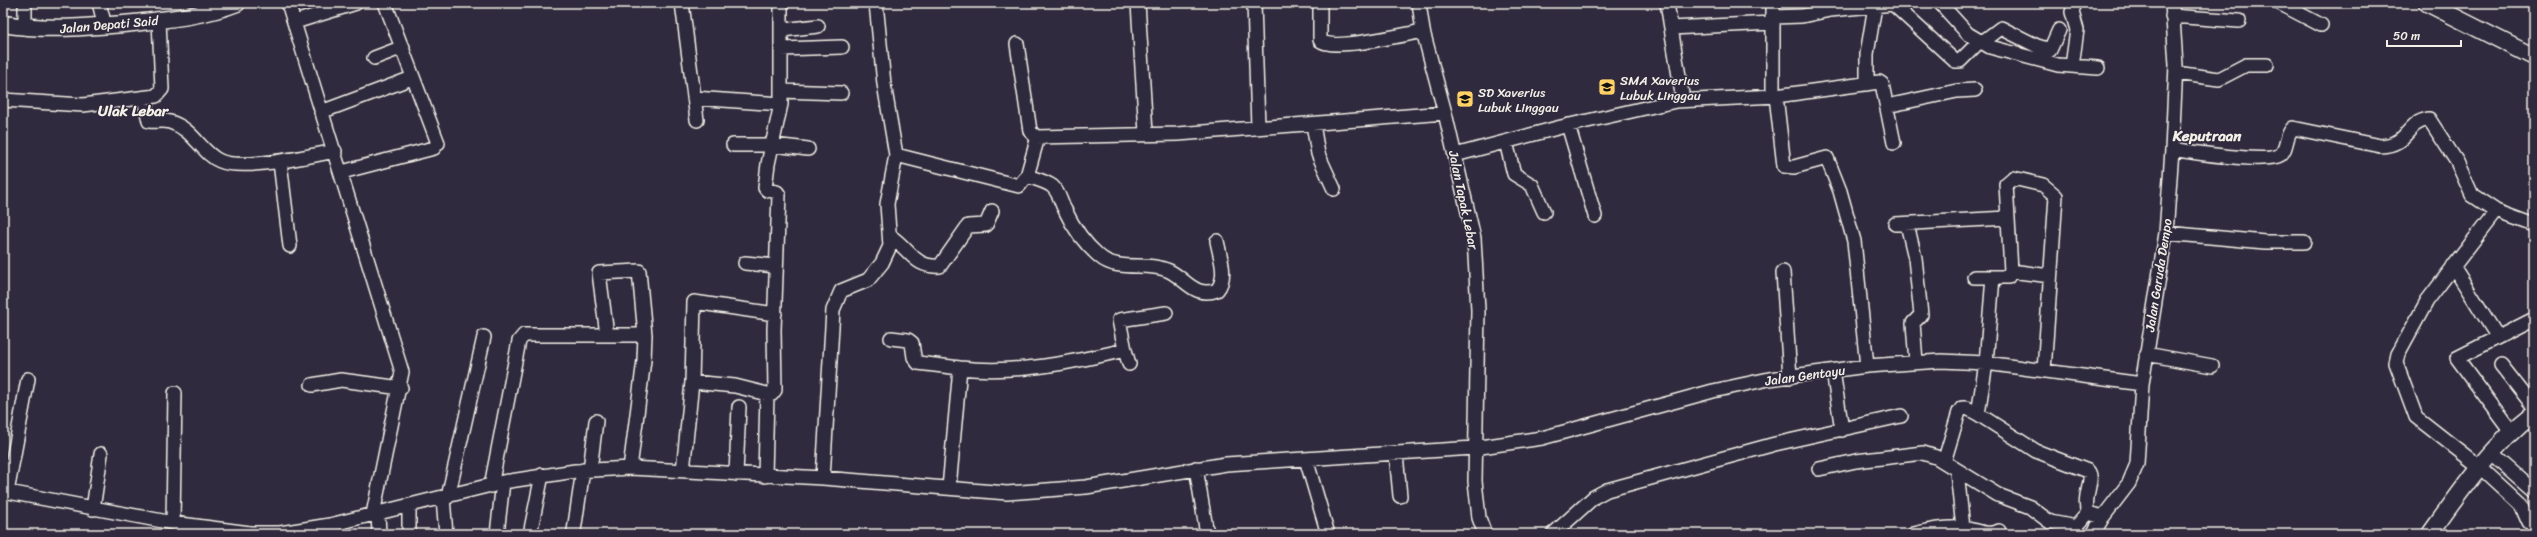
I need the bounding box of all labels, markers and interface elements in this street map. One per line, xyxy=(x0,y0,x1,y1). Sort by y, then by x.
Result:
street label: Jalan Depati Said xyxy=(58,9,160,40)
scale bar xyxy=(2387,22,2461,48)
text: 50 m xyxy=(2393,25,2420,47)
place label: SMA Xaverius Lubuk Linggau xyxy=(1620,69,1701,107)
school or university icon: SMA Xaverius Lubuk Linggau xyxy=(1597,77,1617,97)
place label: SD Xaverius Lubuk Linggau xyxy=(1478,81,1559,119)
school or university icon: SD Xaverius Lubuk Linggau xyxy=(1455,89,1475,109)
district label: Ulak Lebar xyxy=(98,98,170,124)
district label: Keputraan xyxy=(2172,123,2242,149)
street label: Jalan Tapak Lebar xyxy=(1442,147,1485,252)
street label: Jalan Garuda Dempo xyxy=(2138,216,2179,334)
street label: Jalan Gentayu xyxy=(1763,358,1847,393)

